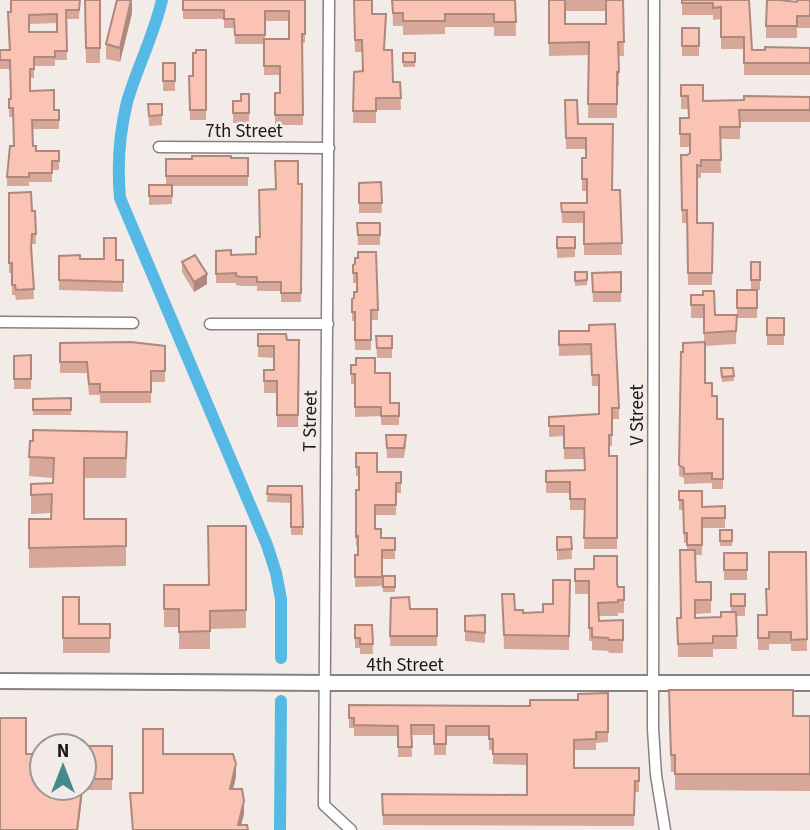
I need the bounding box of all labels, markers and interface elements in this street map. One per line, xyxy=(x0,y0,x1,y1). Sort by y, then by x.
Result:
street label: 7th Street xyxy=(205,118,283,145)
street label: V Street xyxy=(624,384,651,446)
street label: T Street xyxy=(296,389,325,452)
street label: 4th Street xyxy=(366,652,444,679)
north arrow xyxy=(28,732,98,802)
text: N xyxy=(57,738,69,765)

